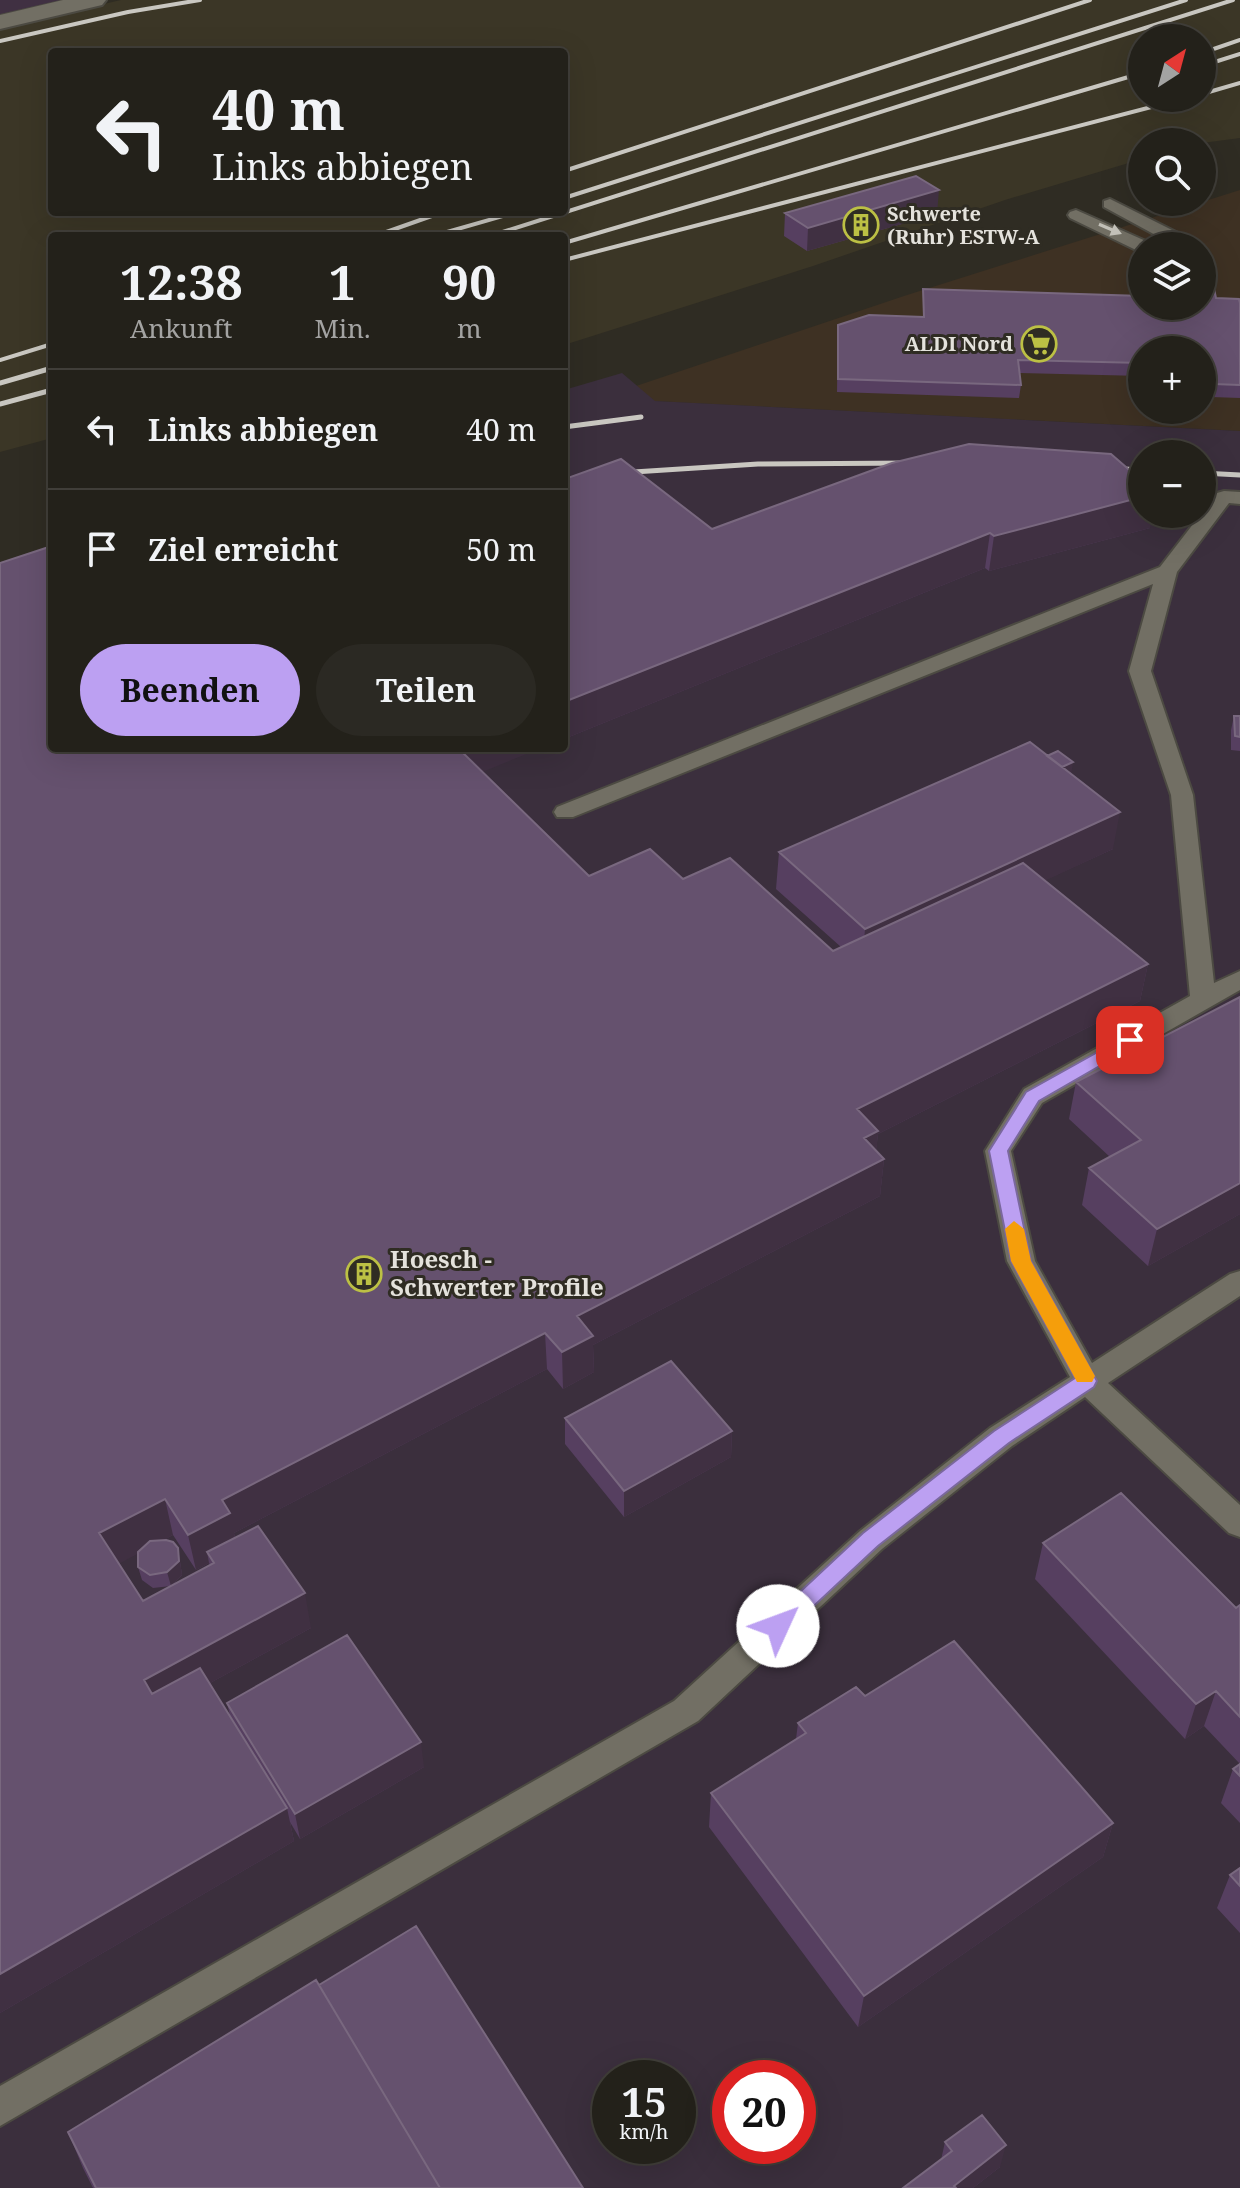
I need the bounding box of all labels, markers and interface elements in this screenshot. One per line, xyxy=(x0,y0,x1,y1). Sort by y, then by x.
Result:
north arrow xyxy=(1128,24,1216,112)
map controls xyxy=(1128,24,1216,528)
text: 40 m xyxy=(212,70,345,146)
icon: left xyxy=(80,80,184,184)
button: search xyxy=(1128,128,1216,216)
text: Links abbiegen xyxy=(212,142,473,191)
place label: Schwerte (Ruhr) ESTW-A xyxy=(887,200,1040,250)
building icon: Schwerte (Ruhr) ESTW-A xyxy=(842,206,880,244)
one-way arrow xyxy=(1098,222,1122,235)
button: layers xyxy=(1128,232,1216,320)
text: 12:38 xyxy=(120,249,243,314)
text: 1 xyxy=(329,249,356,314)
text: 90 xyxy=(442,249,496,314)
text: Ankunft xyxy=(130,310,232,346)
text: Min. xyxy=(314,310,370,346)
text: m xyxy=(457,310,481,346)
supermarket icon: ALDI Nord xyxy=(1020,325,1058,363)
place label: ALDI Nord xyxy=(905,330,1013,357)
button: + xyxy=(1128,336,1216,424)
icon: left xyxy=(80,407,124,451)
text: Links abbiegen xyxy=(148,409,378,450)
text: 40 m xyxy=(466,409,536,450)
button: − xyxy=(1128,440,1216,528)
icon: arrive xyxy=(80,527,124,571)
text: Ziel erreicht xyxy=(148,529,338,570)
text: 50 m xyxy=(466,529,536,570)
button: Beenden xyxy=(80,644,300,736)
button: Teilen xyxy=(316,644,536,736)
pin xyxy=(1096,1006,1164,1074)
icon: arrive xyxy=(1108,1018,1152,1062)
place label: Hoesch - Schwerter Profile xyxy=(390,1242,604,1303)
building icon: Hoesch - Schwerter Profile xyxy=(345,1255,383,1293)
position arrow xyxy=(736,1584,820,1668)
speed limit sign: 20 xyxy=(712,2060,816,2164)
text: 15 xyxy=(621,2074,667,2129)
text: km/h xyxy=(619,2118,669,2145)

